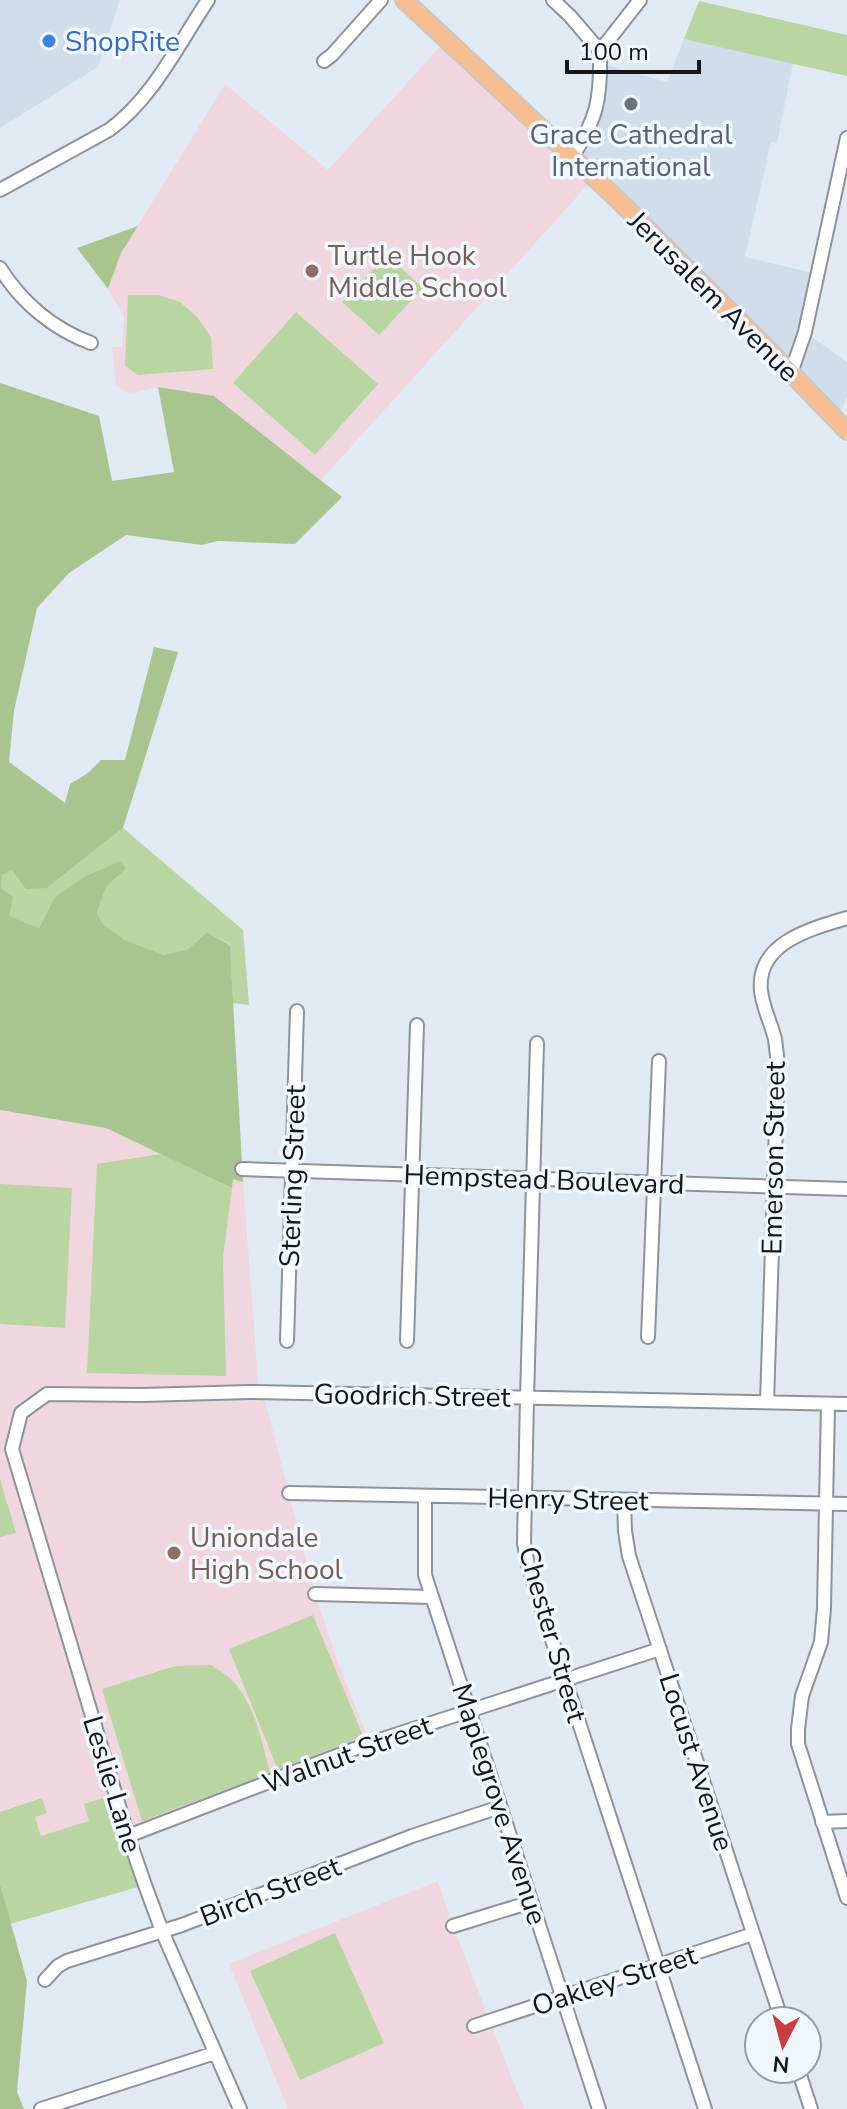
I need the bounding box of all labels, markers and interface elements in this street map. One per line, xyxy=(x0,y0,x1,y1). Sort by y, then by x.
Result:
place label: ShopRite xyxy=(65,23,180,61)
scale bar xyxy=(567,24,699,74)
marker: ShopRite xyxy=(40,32,58,50)
text: 100 m xyxy=(579,36,649,68)
marker: Grace Cathedral International xyxy=(622,95,640,113)
place label: Grace Cathedral International xyxy=(530,116,733,186)
street label: Jerusalem Avenue xyxy=(619,202,807,391)
place label: Turtle Hook Middle School xyxy=(328,237,508,307)
marker: Turtle Hook Middle School xyxy=(303,262,321,280)
street label: Emerson Street xyxy=(753,1061,795,1255)
street label: Sterling Street xyxy=(271,1084,315,1268)
street label: Hempstead Boulevard xyxy=(403,1156,685,1204)
street label: Goodrich Street xyxy=(313,1375,511,1417)
street label: Henry Street xyxy=(487,1480,649,1520)
place label: Uniondale High School xyxy=(190,1519,344,1589)
street label: Chester Street xyxy=(509,1542,595,1727)
marker: Uniondale High School xyxy=(165,1544,183,1562)
street label: Locust Avenue xyxy=(649,1669,743,1856)
street label: Maplegrove Avenue xyxy=(442,1679,556,1930)
street label: Walnut Street xyxy=(258,1707,437,1803)
street label: Leslie Lane xyxy=(73,1711,151,1857)
street label: Birch Street xyxy=(195,1848,346,1936)
street label: Oakley Street xyxy=(527,1936,702,2025)
north arrow xyxy=(743,2005,823,2085)
text: N xyxy=(771,2048,791,2080)

